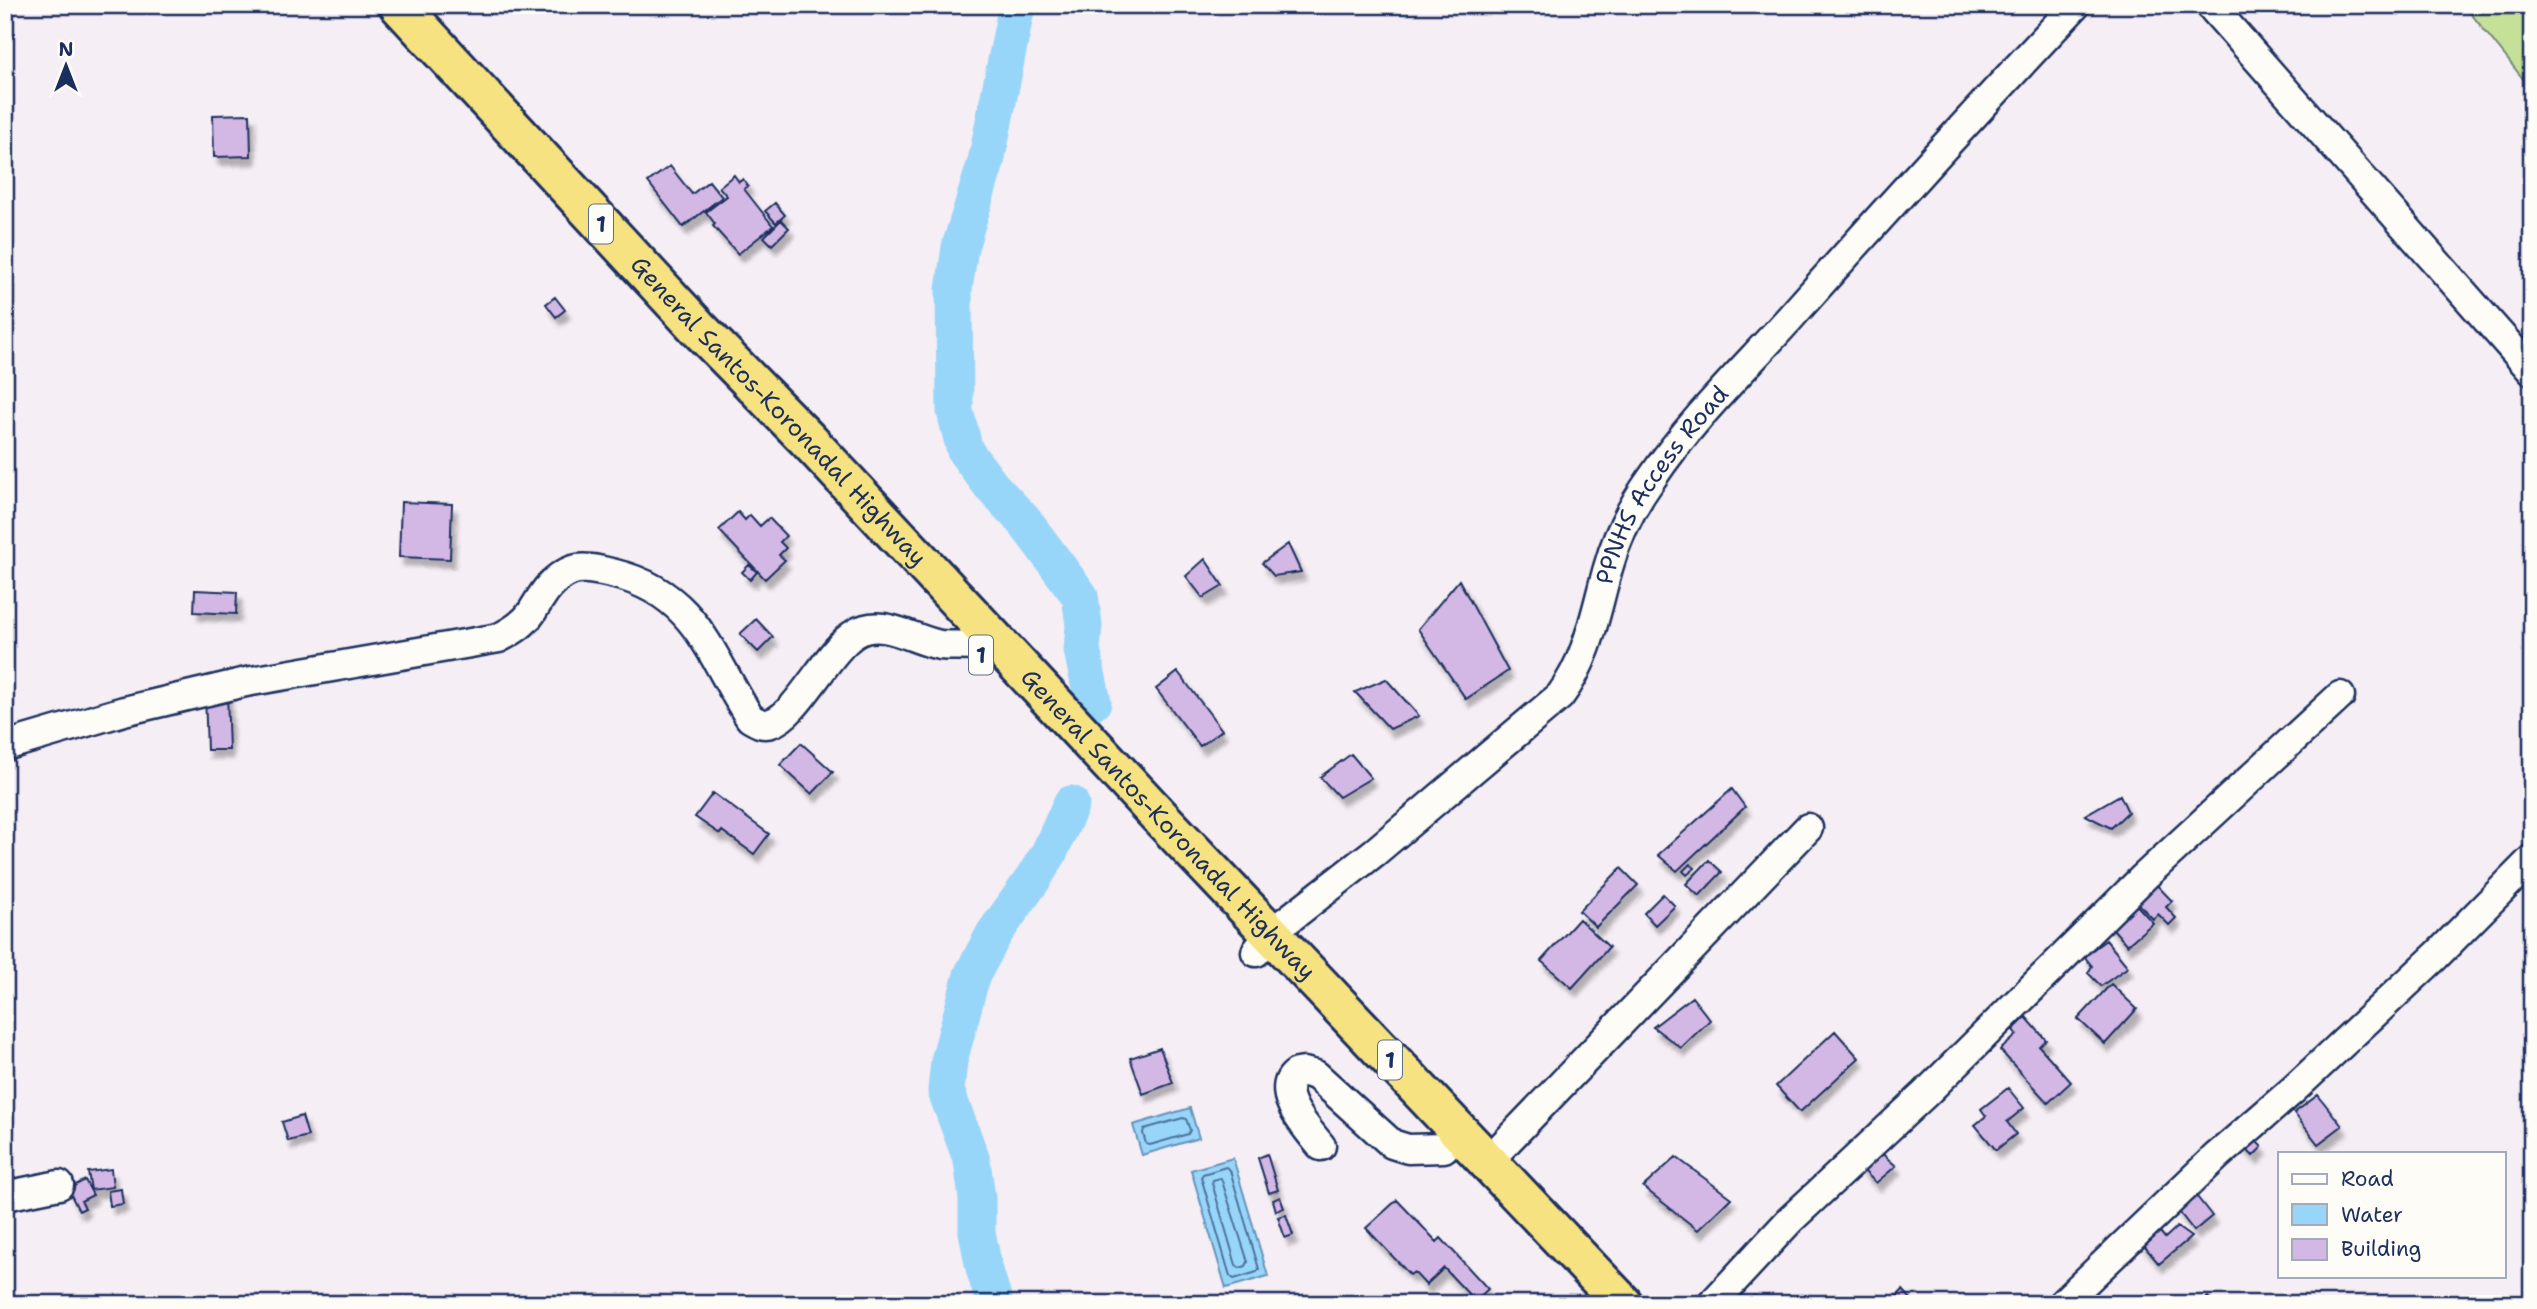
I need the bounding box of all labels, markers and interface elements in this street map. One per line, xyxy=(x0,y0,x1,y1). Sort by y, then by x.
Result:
north arrow xyxy=(32,32,102,102)
text: N xyxy=(58,37,74,62)
road number: 1 xyxy=(589,204,613,244)
street label: General Santos-Koronadal Highway xyxy=(623,249,934,573)
street label: PPNHS Access Road xyxy=(1588,379,1736,588)
road number: 1 xyxy=(969,636,993,674)
street label: General Santos-Koronadal Highway xyxy=(1014,662,1323,987)
road number: 1 xyxy=(1378,1040,1402,1079)
legend xyxy=(2278,1152,2506,1278)
text: Road xyxy=(2341,1165,2394,1193)
text: Water xyxy=(2341,1201,2403,1229)
text: Building xyxy=(2341,1235,2421,1263)

